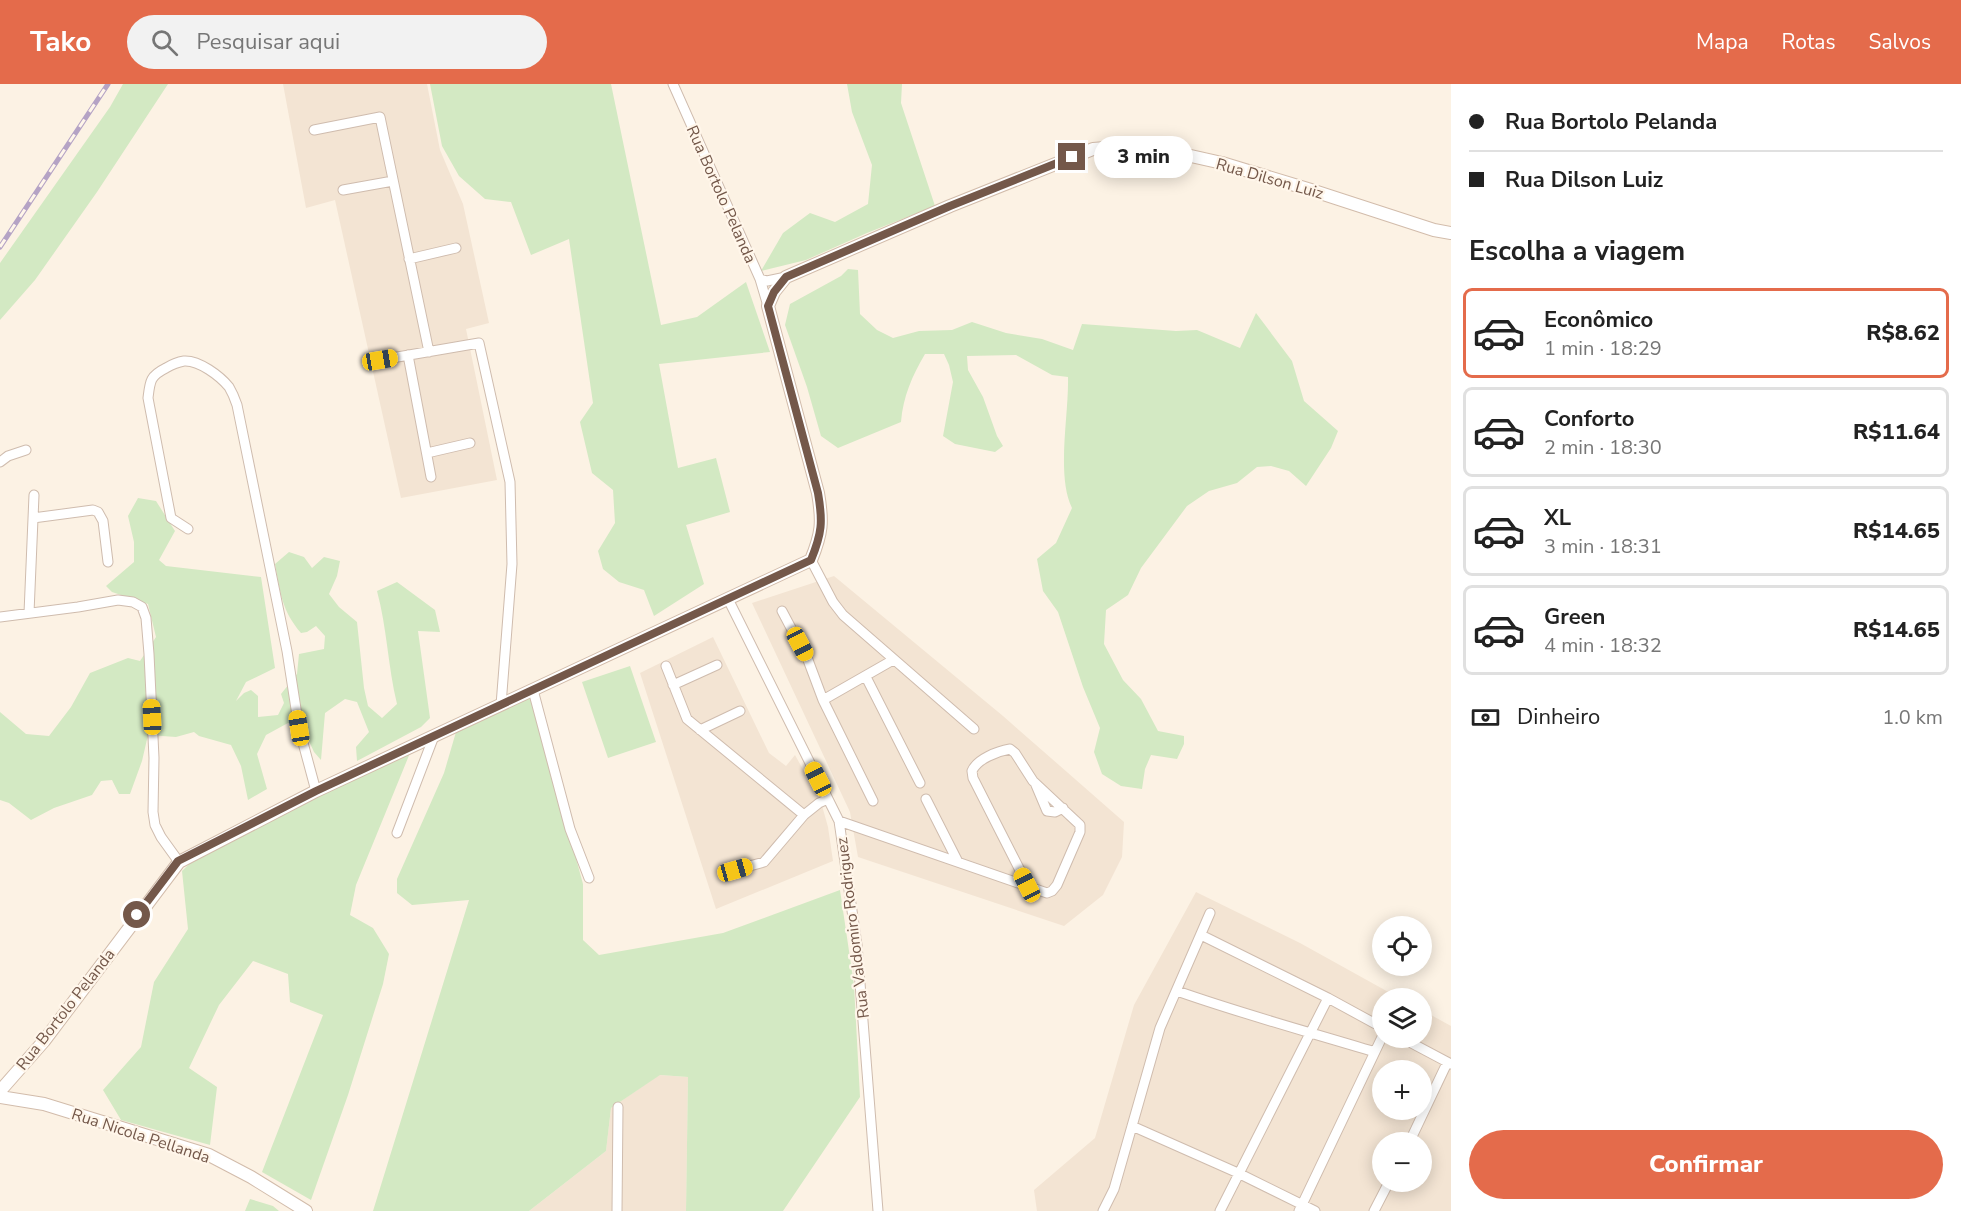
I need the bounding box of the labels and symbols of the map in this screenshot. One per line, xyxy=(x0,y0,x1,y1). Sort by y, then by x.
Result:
street label: Rua Bortolo Pelanda xyxy=(681,122,761,267)
callout: 3 min xyxy=(1093,136,1192,178)
route end xyxy=(1058,143,1085,170)
street label: Rua Dilson Luiz xyxy=(1213,153,1326,205)
car xyxy=(361,348,399,372)
car xyxy=(784,624,816,664)
car xyxy=(142,699,162,735)
car xyxy=(287,709,311,747)
car xyxy=(802,759,834,799)
street label: Rua Valdomiro Rodriguez xyxy=(831,836,875,1020)
car xyxy=(715,856,755,884)
car xyxy=(1011,865,1043,905)
route start xyxy=(123,901,150,928)
street label: Rua Bortolo Pelanda xyxy=(11,944,120,1075)
street label: Rua Nicola Pellanda xyxy=(69,1103,213,1169)

